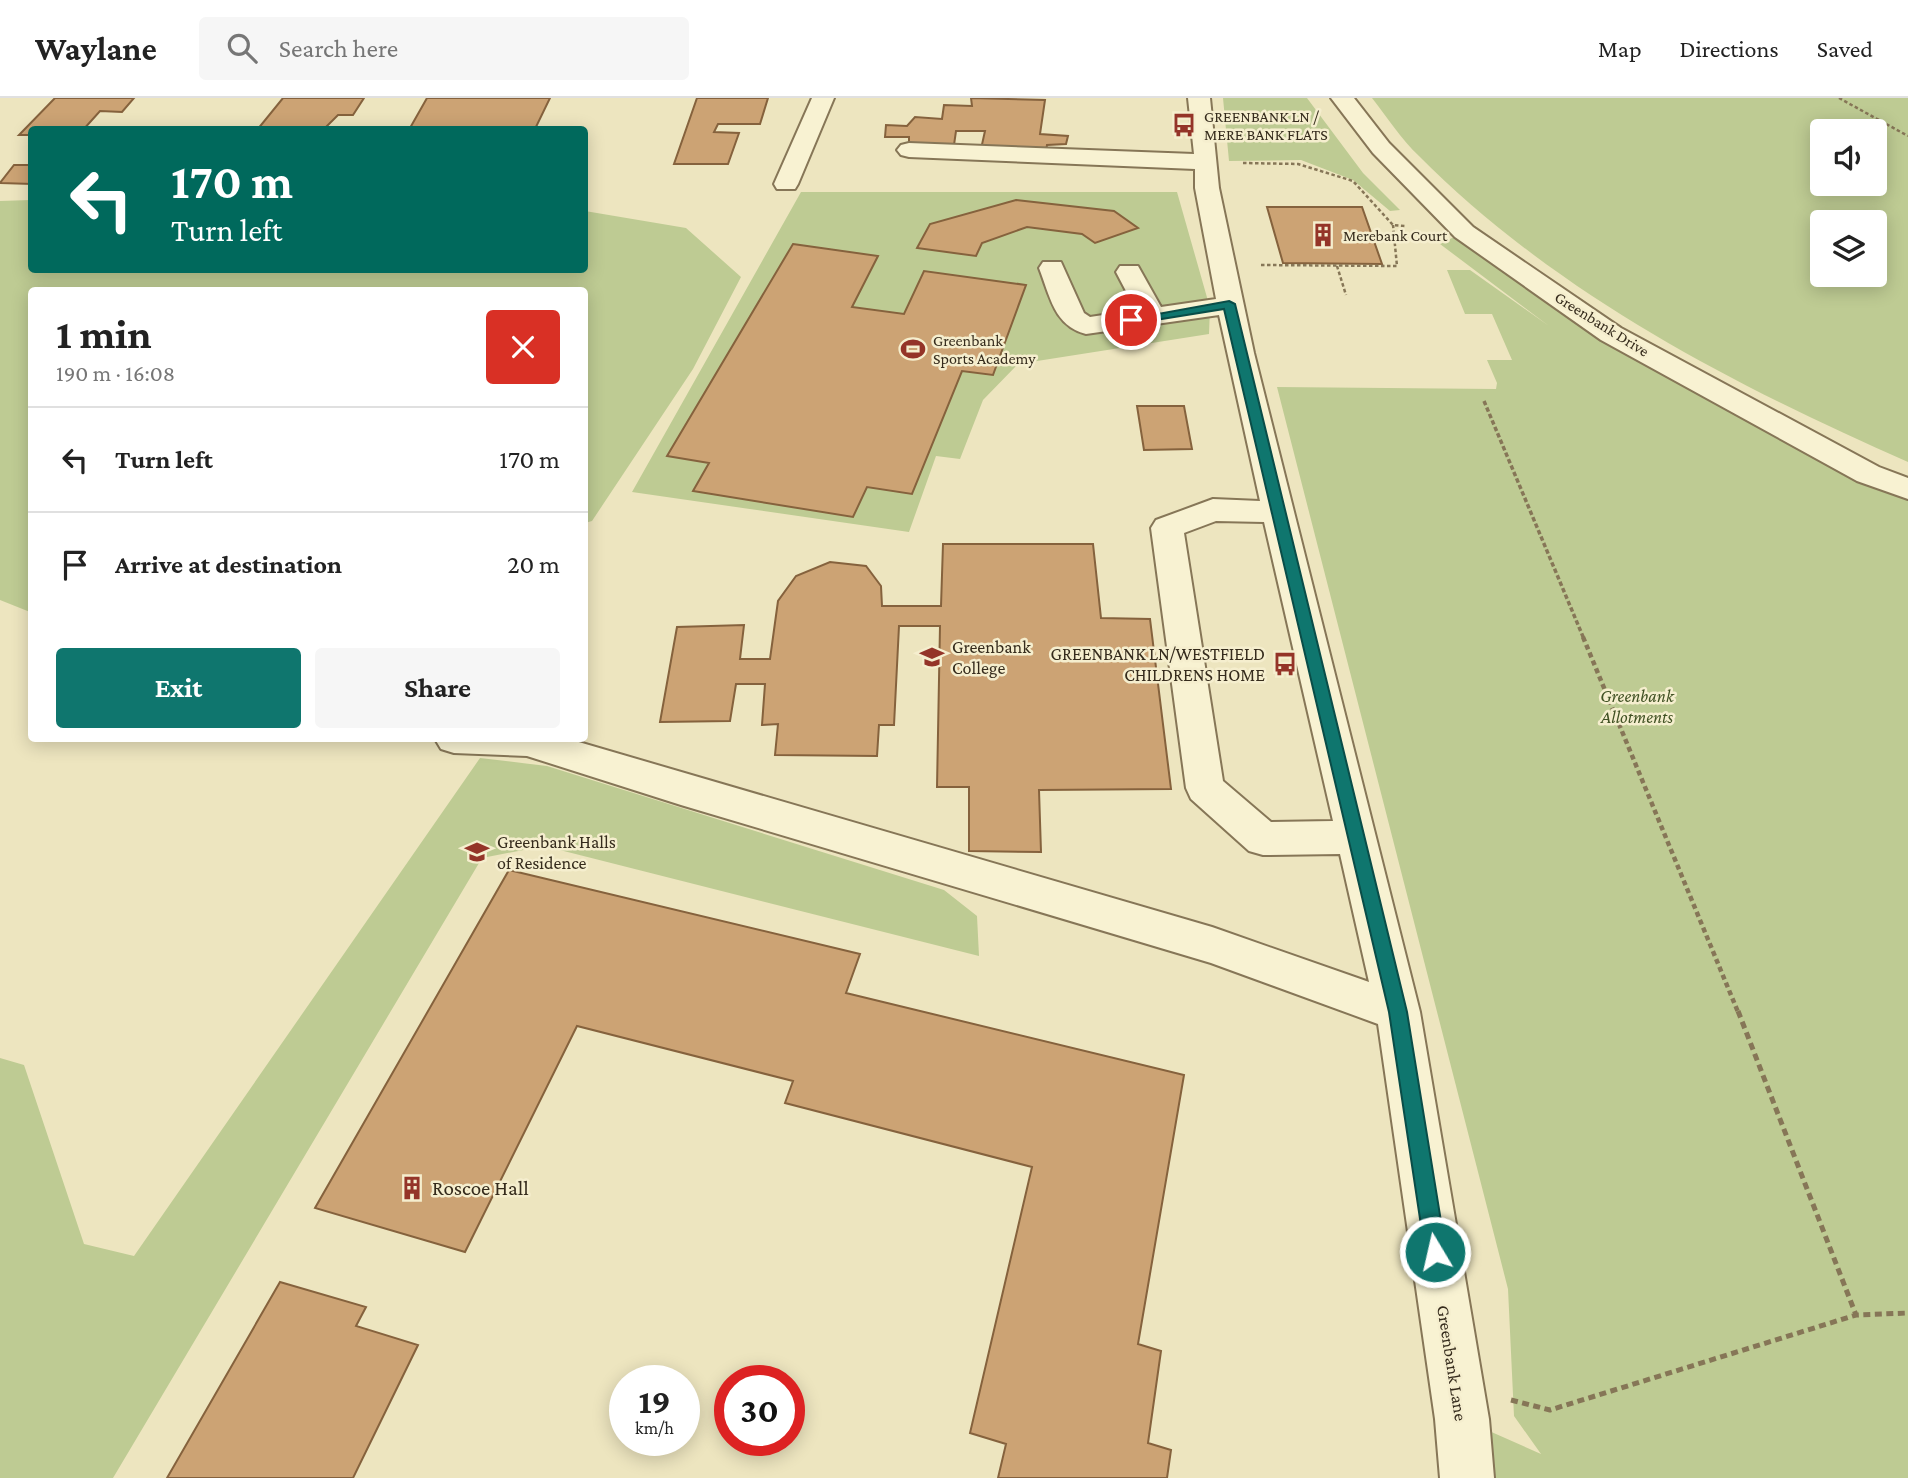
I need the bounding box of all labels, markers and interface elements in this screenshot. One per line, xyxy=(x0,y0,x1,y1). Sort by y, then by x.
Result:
search box xyxy=(199,17,689,80)
icon: search xyxy=(223,29,261,67)
text: Waylane xyxy=(35,30,157,67)
text: Search here xyxy=(279,34,398,63)
text: Map xyxy=(1598,35,1642,62)
text: Directions xyxy=(1680,35,1779,62)
text: Saved xyxy=(1817,35,1873,62)
place label: GREENBANK LN / MERE BANK FLATS xyxy=(1204,108,1328,143)
bus stop icon: GREENBANK LN / MERE BANK FLATS xyxy=(1170,111,1198,139)
map controls xyxy=(1810,119,1887,287)
button: sound xyxy=(1810,119,1887,196)
icon: left xyxy=(56,154,147,245)
text: 170 m xyxy=(171,154,293,209)
button: layers xyxy=(1810,210,1887,287)
text: Turn left xyxy=(171,212,282,248)
building icon: Merebank Court xyxy=(1309,221,1337,249)
place label: Merebank Court xyxy=(1343,227,1448,244)
street label: Greenbank Drive xyxy=(1552,288,1652,360)
pin xyxy=(1101,290,1161,350)
icon: arrive xyxy=(1112,301,1150,339)
text: 1 min xyxy=(56,310,152,357)
button: close xyxy=(486,310,560,384)
place label: Greenbank Sports Academy xyxy=(933,332,1036,368)
sports icon: Greenbank Sports Academy xyxy=(899,335,927,363)
text: 190 m · 16:08 xyxy=(56,360,175,386)
icon: left xyxy=(56,441,94,479)
text: Turn left xyxy=(115,445,213,474)
text: 170 m xyxy=(499,445,560,474)
icon: arrive xyxy=(56,546,94,584)
text: Arrive at destination xyxy=(115,550,342,579)
text: 20 m xyxy=(507,550,560,579)
place label: Greenbank College xyxy=(952,637,1031,678)
school or university icon: Greenbank College xyxy=(918,643,946,671)
place label: GREENBANK LN/WESTFIELD CHILDRENS HOME xyxy=(1051,644,1265,685)
button: Exit xyxy=(56,648,301,728)
button: Share xyxy=(315,648,560,728)
bus stop icon: GREENBANK LN/WESTFIELD CHILDRENS HOME xyxy=(1271,650,1299,678)
park label: Greenbank Allotments xyxy=(1600,686,1675,727)
place label: Greenbank Halls of Residence xyxy=(497,832,616,873)
school or university icon: Greenbank Halls of Residence xyxy=(463,838,491,866)
building icon: Roscoe Hall xyxy=(398,1174,426,1202)
place label: Roscoe Hall xyxy=(432,1176,529,1200)
position arrow xyxy=(1398,1215,1472,1289)
street label: Greenbank Lane xyxy=(1433,1304,1471,1422)
speed limit sign: 30 xyxy=(714,1365,805,1456)
text: 19 xyxy=(638,1382,671,1421)
text: km/h xyxy=(635,1418,674,1438)

